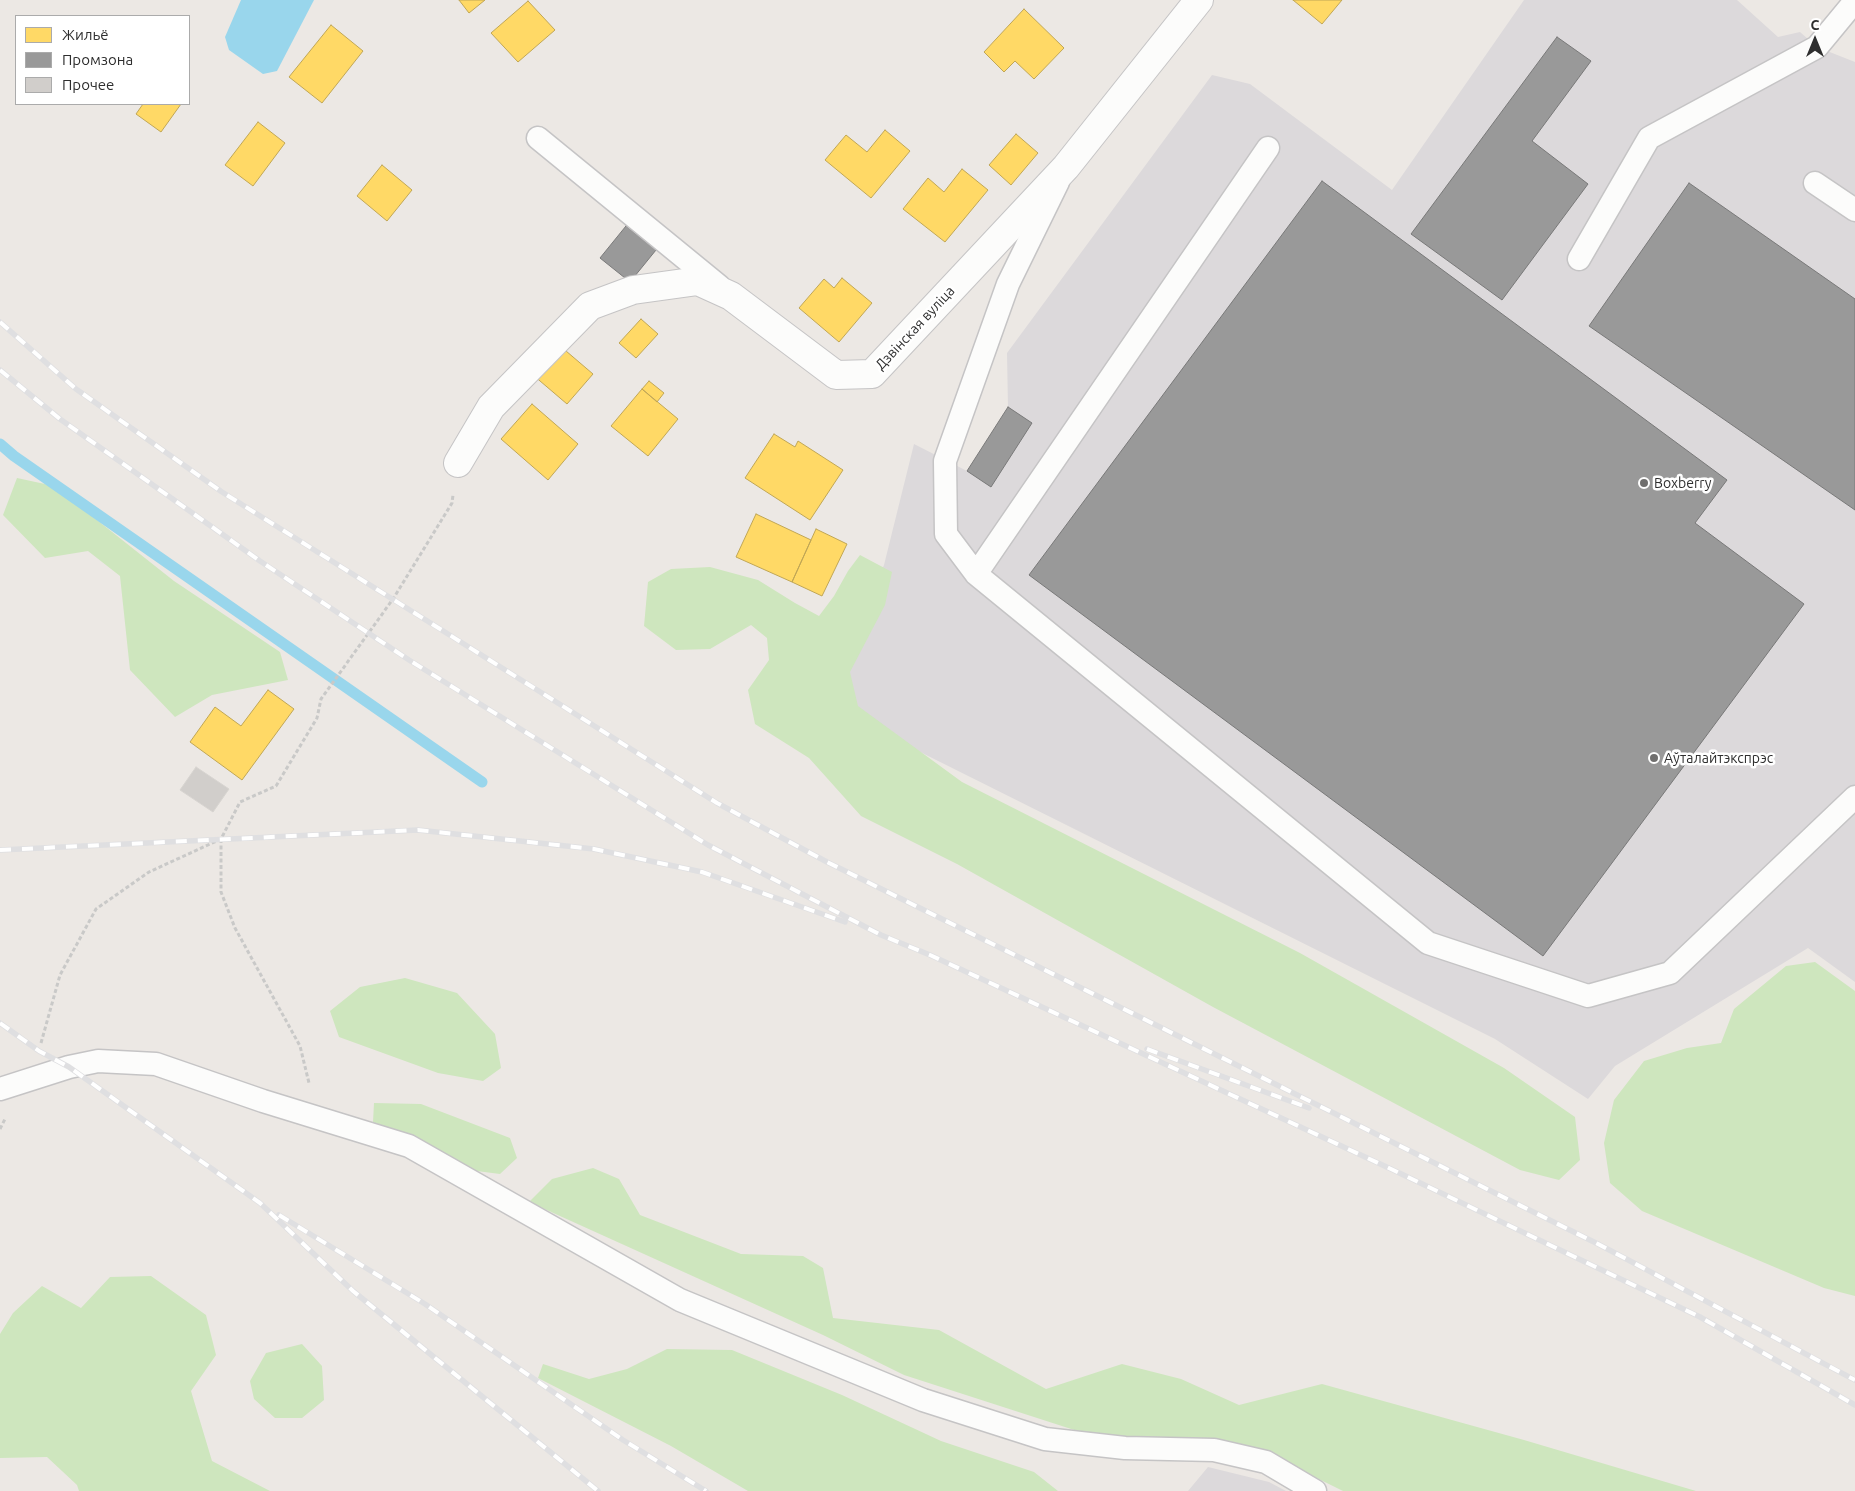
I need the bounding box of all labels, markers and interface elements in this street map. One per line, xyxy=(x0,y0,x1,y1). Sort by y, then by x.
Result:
legend xyxy=(15,15,190,105)
north arrow xyxy=(1790,15,1840,65)
text: С xyxy=(1811,17,1819,33)
text: Жильё xyxy=(62,26,109,43)
text: Промзона xyxy=(62,51,133,68)
text: Прочее xyxy=(62,76,114,93)
street label: Дзвінская вуліца xyxy=(872,283,958,373)
place label: Boxberry xyxy=(1654,475,1712,491)
marker: Boxberry xyxy=(1638,477,1650,489)
place label: Аўталайтэкспрэс xyxy=(1664,750,1773,766)
marker: Аўталайтэкспрэс xyxy=(1648,752,1660,764)

